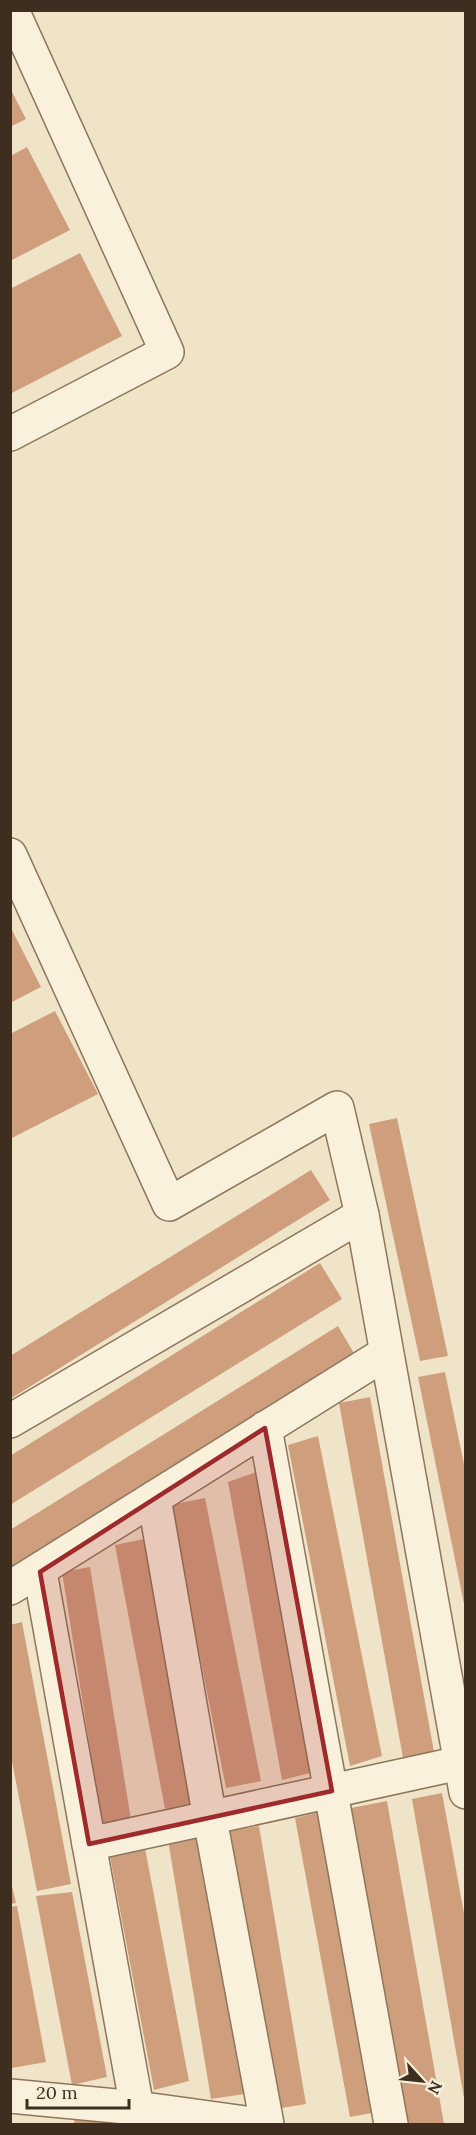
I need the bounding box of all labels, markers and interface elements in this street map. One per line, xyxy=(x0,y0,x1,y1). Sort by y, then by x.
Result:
north arrow xyxy=(392,2051,452,2111)
scale bar xyxy=(27,2072,129,2110)
text: N xyxy=(424,2078,447,2098)
text: 20 m xyxy=(36,2081,78,2104)

